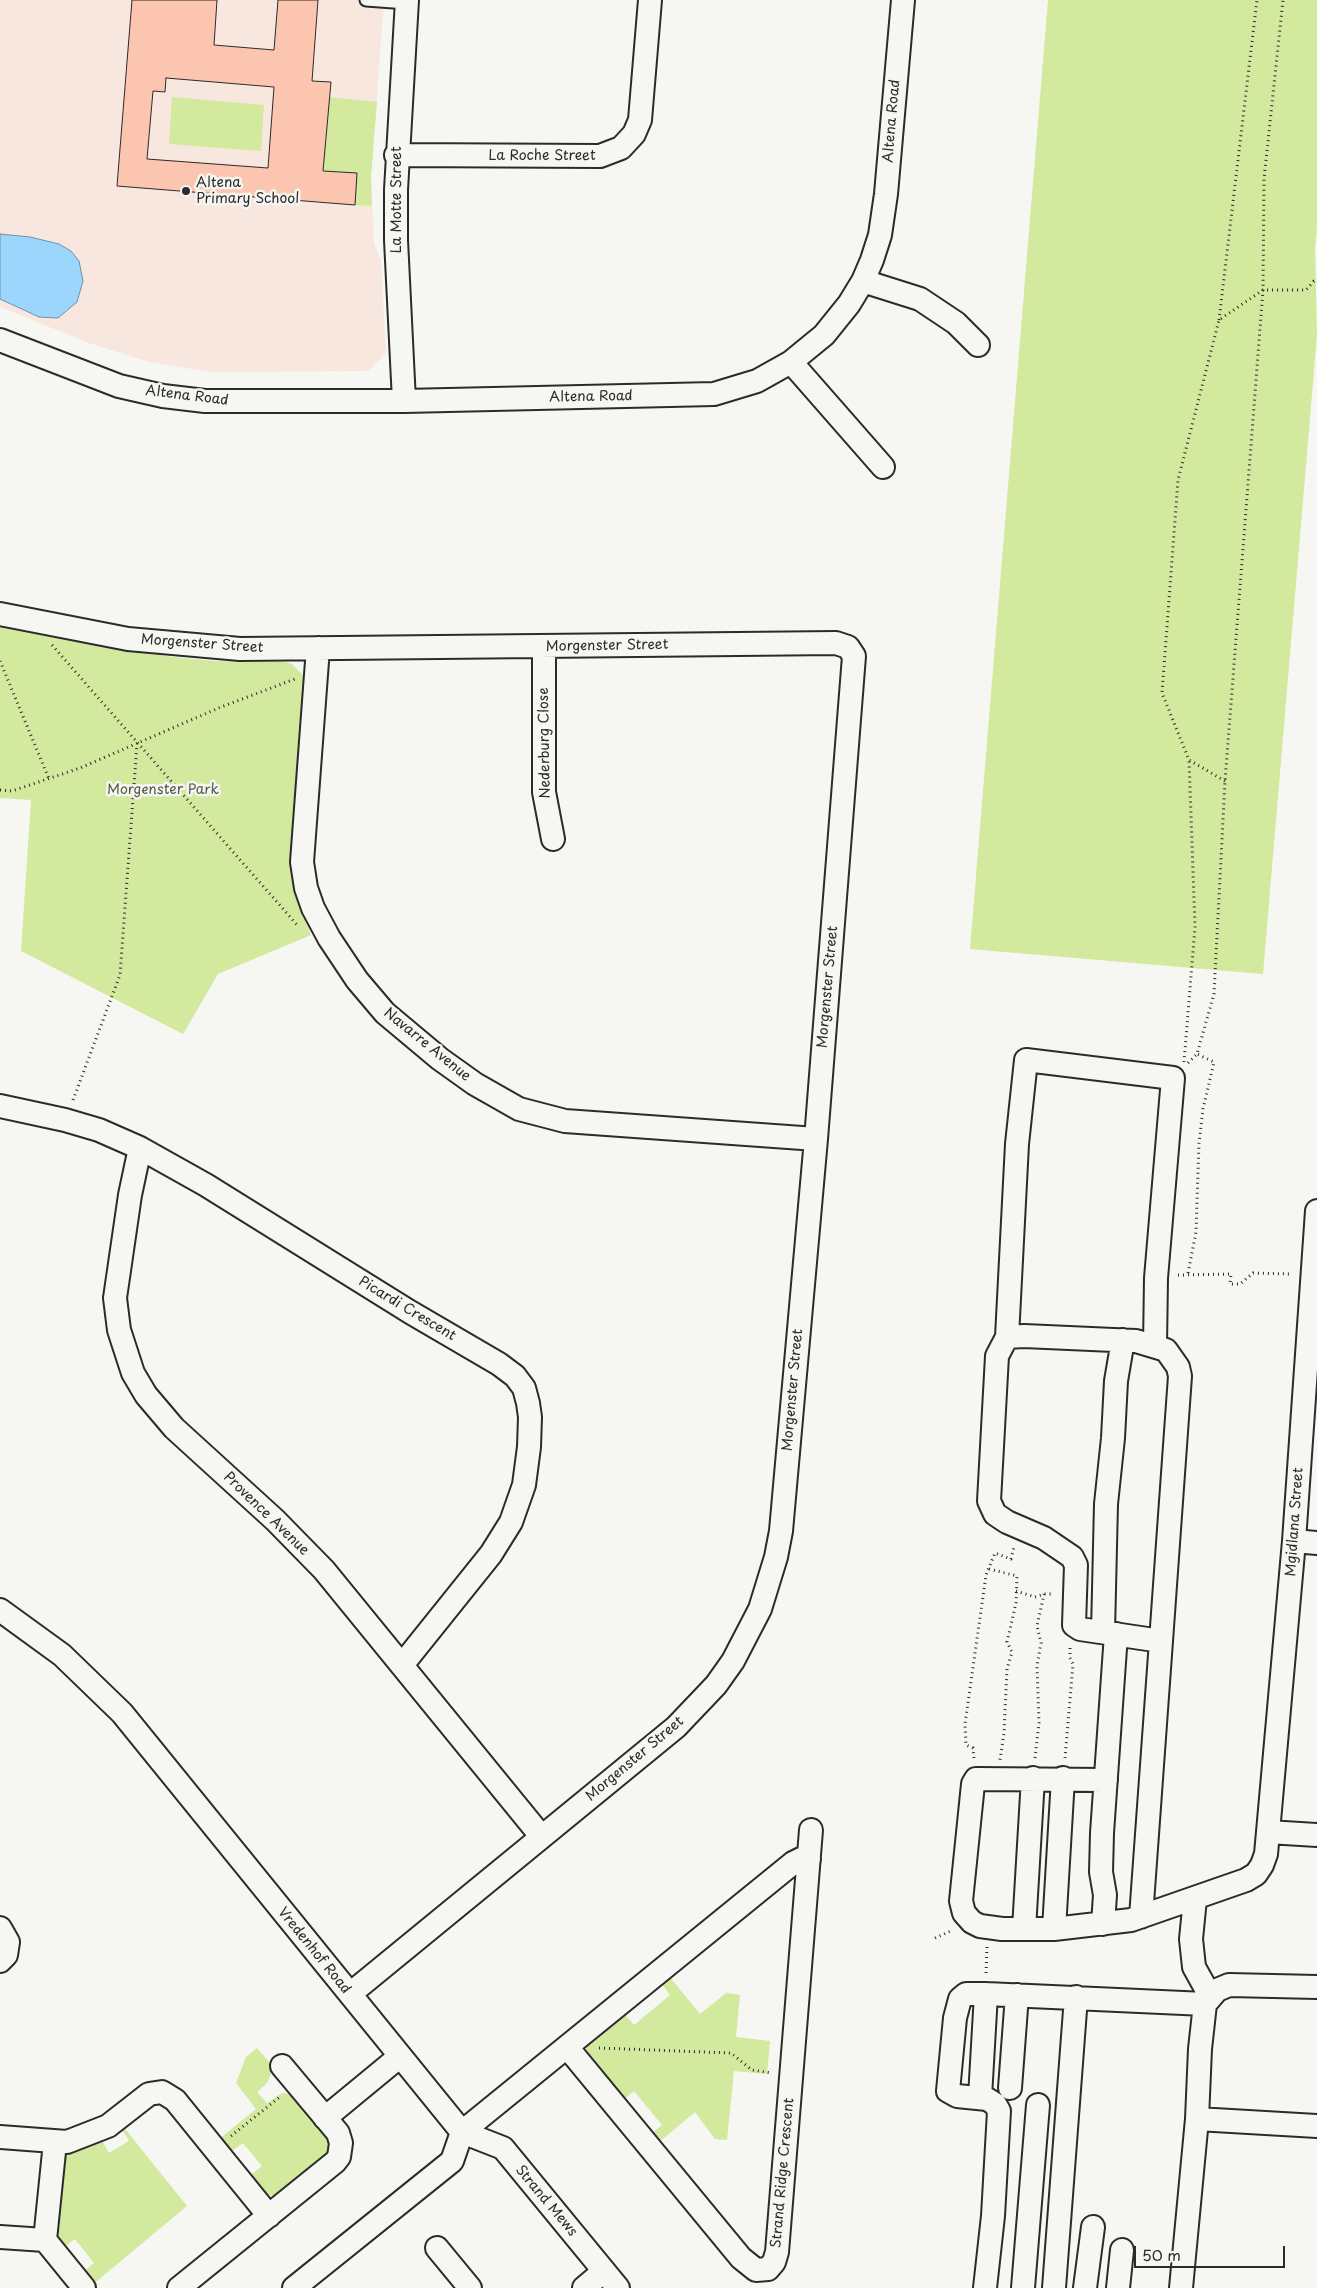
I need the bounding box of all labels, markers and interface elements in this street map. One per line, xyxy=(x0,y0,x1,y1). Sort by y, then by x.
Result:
street label: Altena Road xyxy=(880,79,904,163)
street label: La Motte Street xyxy=(389,146,405,254)
street label: La Roche Street xyxy=(488,148,596,164)
place label: Altena Primary School xyxy=(196,175,299,208)
marker: Altena Primary School xyxy=(180,185,192,197)
street label: Altena Road xyxy=(145,383,229,409)
street label: Altena Road xyxy=(549,388,633,406)
street label: Morgenster Street xyxy=(140,631,264,657)
street label: Morgenster Street xyxy=(546,637,668,655)
street label: Nederburg Close xyxy=(536,687,554,799)
park label: Morgenster Park xyxy=(107,782,219,798)
street label: Morgenster Street xyxy=(814,925,842,1049)
street label: Navarre Avenue xyxy=(380,1005,474,1085)
street label: Picardi Crescent xyxy=(355,1273,459,1345)
street label: Morgenster Street xyxy=(779,1328,807,1452)
street label: Mgidlana Street xyxy=(1283,1467,1307,1577)
street label: Provence Avenue xyxy=(220,1469,312,1559)
street label: Morgenster Street xyxy=(583,1713,687,1805)
street label: Vredenhof Road xyxy=(274,1904,354,1998)
street label: Strand Ridge Crescent xyxy=(768,2097,798,2249)
street label: Strand Mews xyxy=(511,2162,581,2240)
scale bar xyxy=(1137,2236,1288,2268)
text: 50 m xyxy=(1142,2243,1181,2266)

